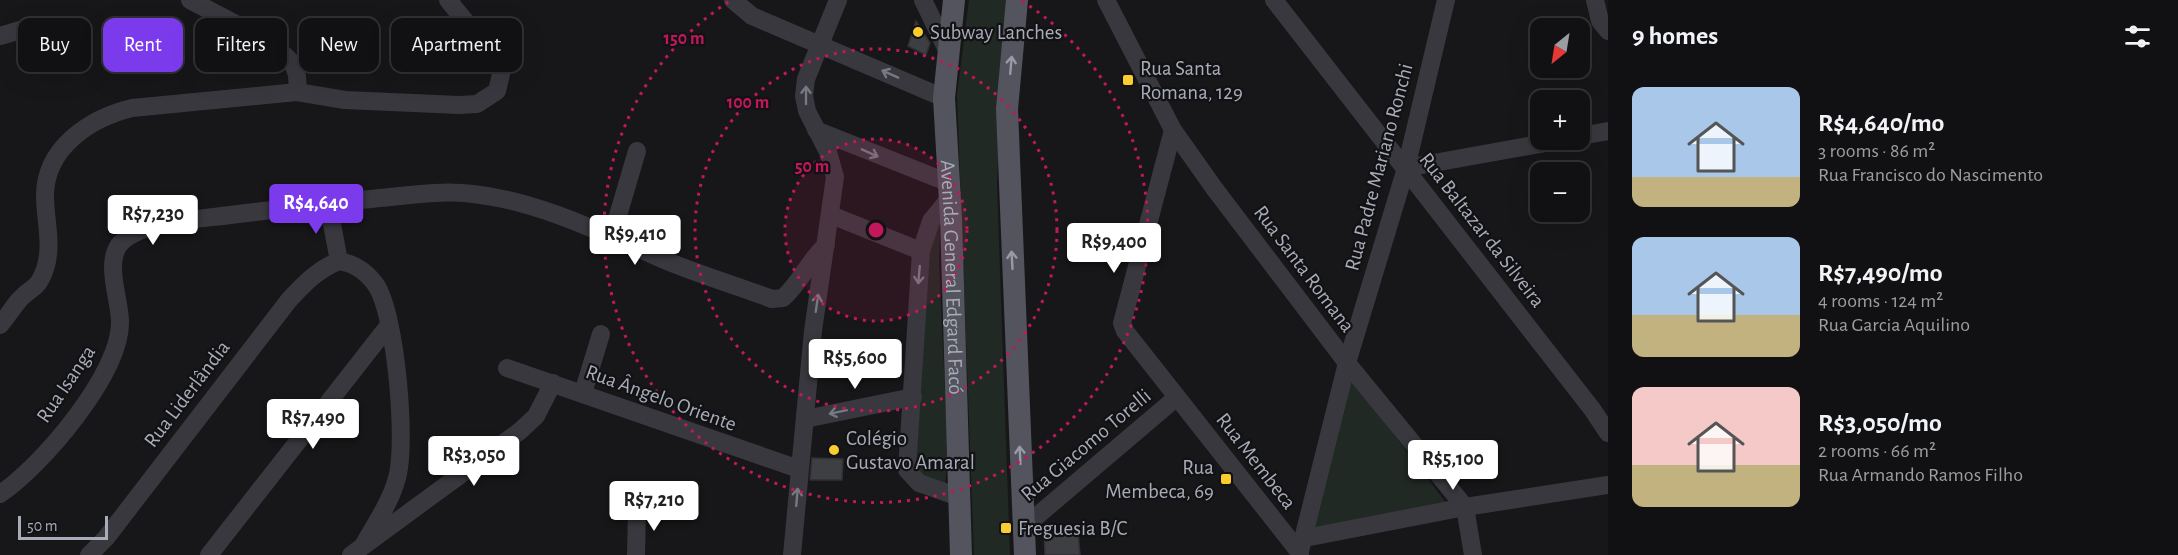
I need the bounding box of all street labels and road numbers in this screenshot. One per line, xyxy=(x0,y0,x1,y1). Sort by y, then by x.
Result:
street label: Rua Padre Mariano Ronchi xyxy=(1341,61,1417,273)
street label: Rua Baltazar da Silveira xyxy=(1415,149,1549,312)
street label: Avenida General Edgard Facó xyxy=(937,159,967,395)
street label: Rua Santa Romana xyxy=(1250,202,1358,336)
street label: Rua Liderlândia xyxy=(140,337,234,451)
street label: Rua Isanga xyxy=(33,341,99,426)
street label: Rua Ângelo Oriente xyxy=(583,359,740,435)
street label: Rua Giacomo Torelli xyxy=(1017,385,1155,505)
street label: Rua Membeca xyxy=(1212,409,1300,513)

